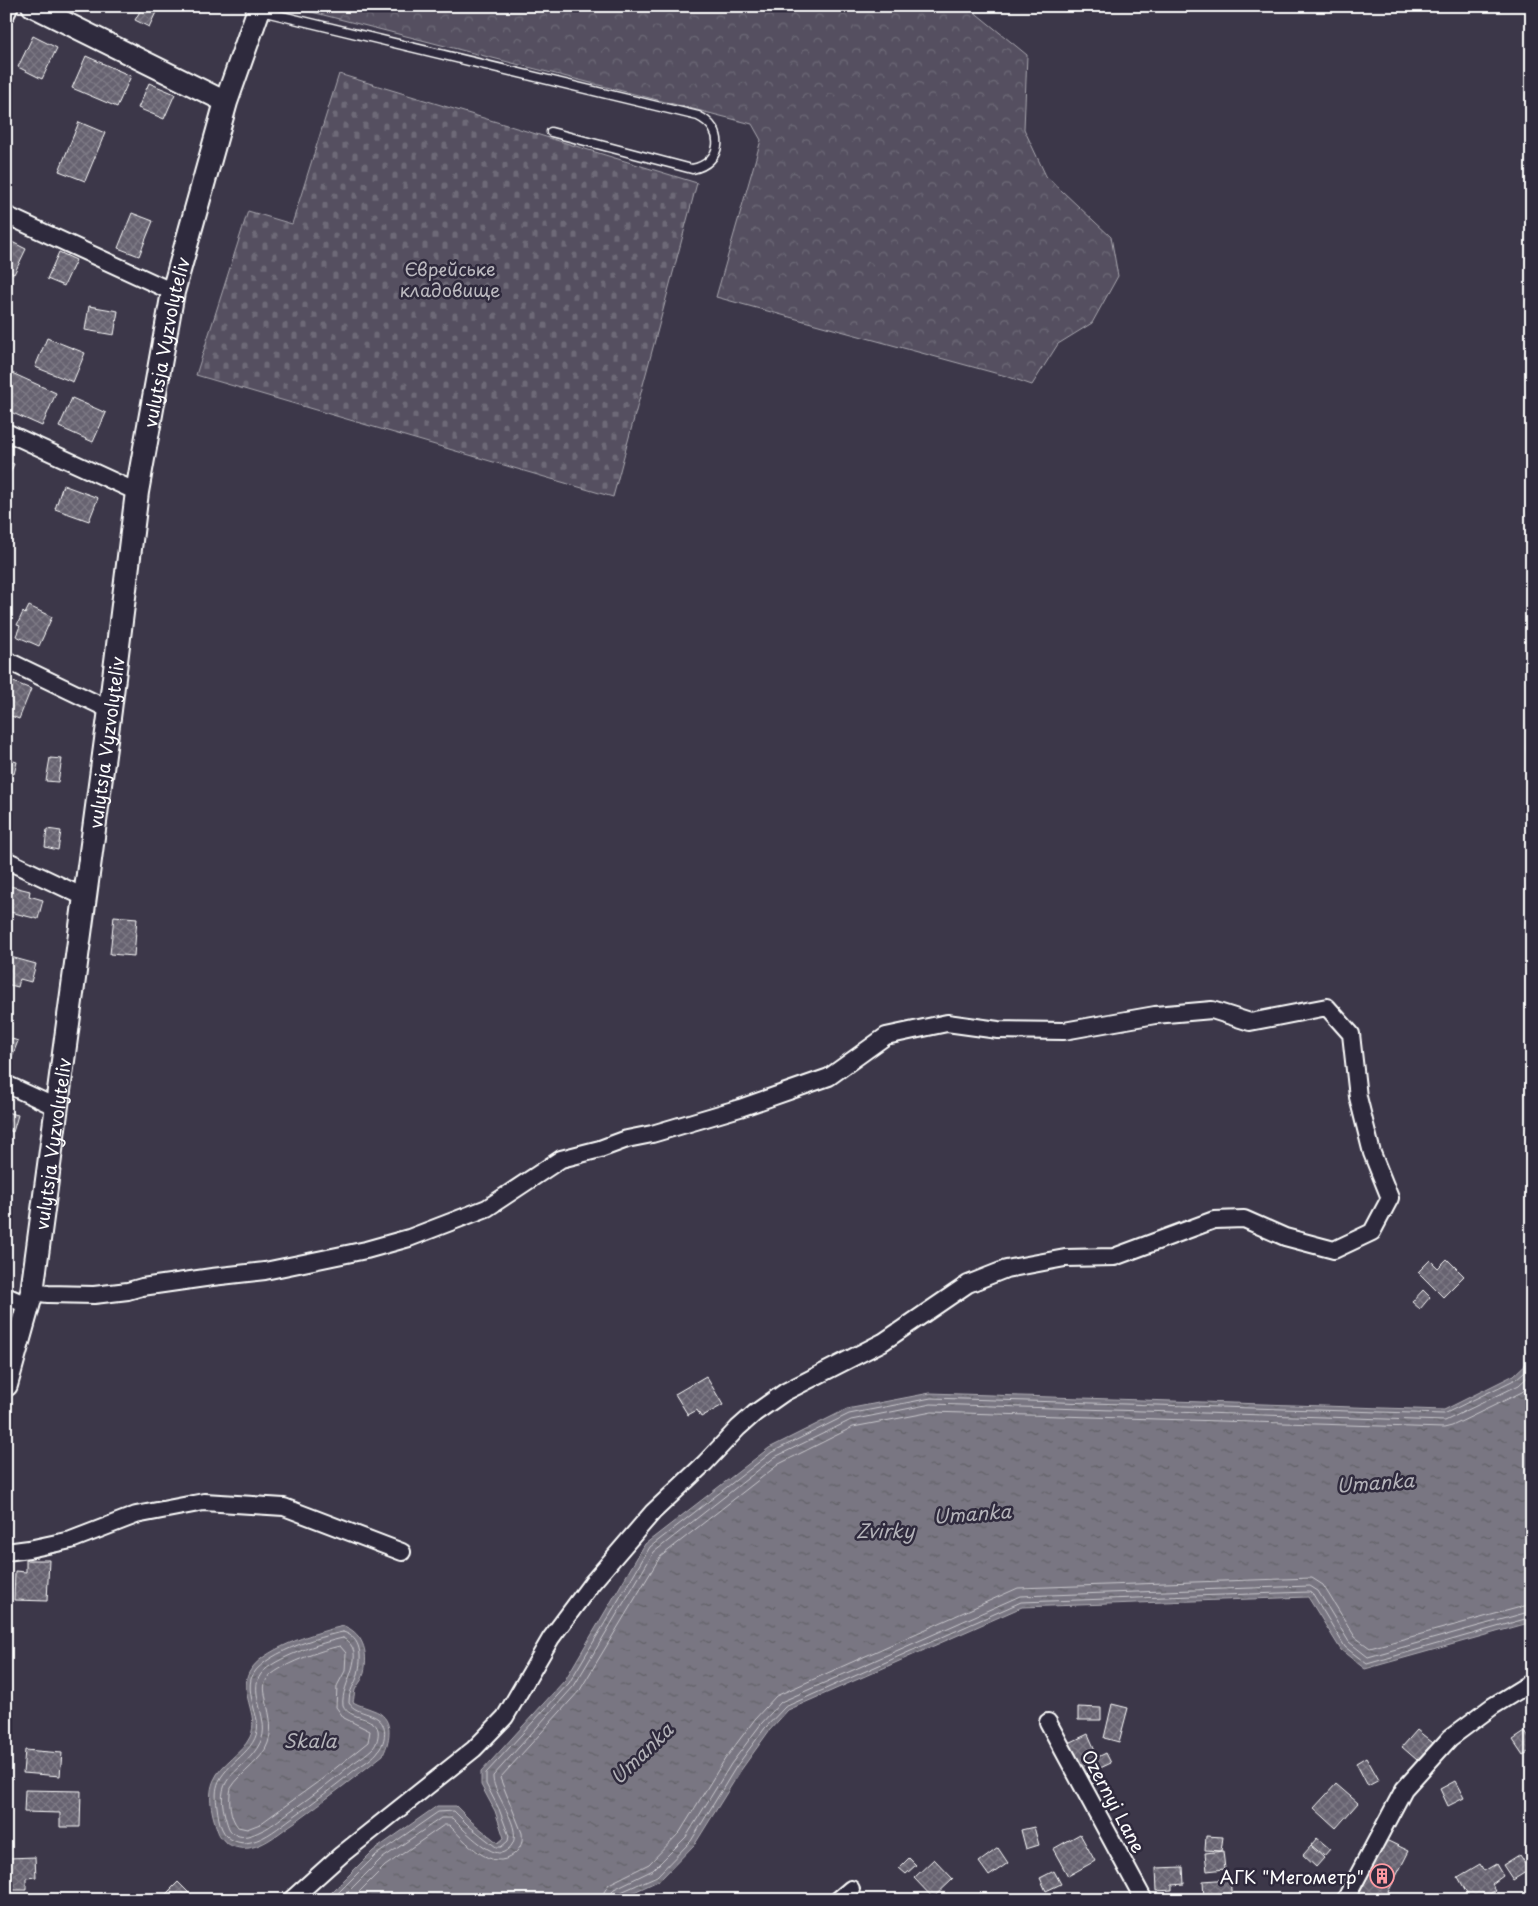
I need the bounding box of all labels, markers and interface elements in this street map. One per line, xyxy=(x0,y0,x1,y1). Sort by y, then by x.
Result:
street label: vulytsja Vyzvolyteliv xyxy=(135,254,196,429)
park label: Єврейське кладовище xyxy=(400,255,500,303)
street label: vulytsja Vyzvolyteliv xyxy=(81,655,130,830)
street label: vulytsja Vyzvolyteliv xyxy=(27,1056,77,1231)
water label: Umanka xyxy=(1335,1465,1416,1499)
water label: Umanka xyxy=(932,1496,1013,1530)
water label: Zvirky xyxy=(856,1516,916,1544)
water label: Umanka xyxy=(603,1715,680,1790)
water label: Skala xyxy=(284,1726,338,1754)
street label: Ozernyi Lane xyxy=(1075,1745,1153,1857)
place label: АГК "Мегометр" xyxy=(1220,1863,1364,1890)
building icon: АГК "Мегометр" xyxy=(1369,1863,1395,1889)

